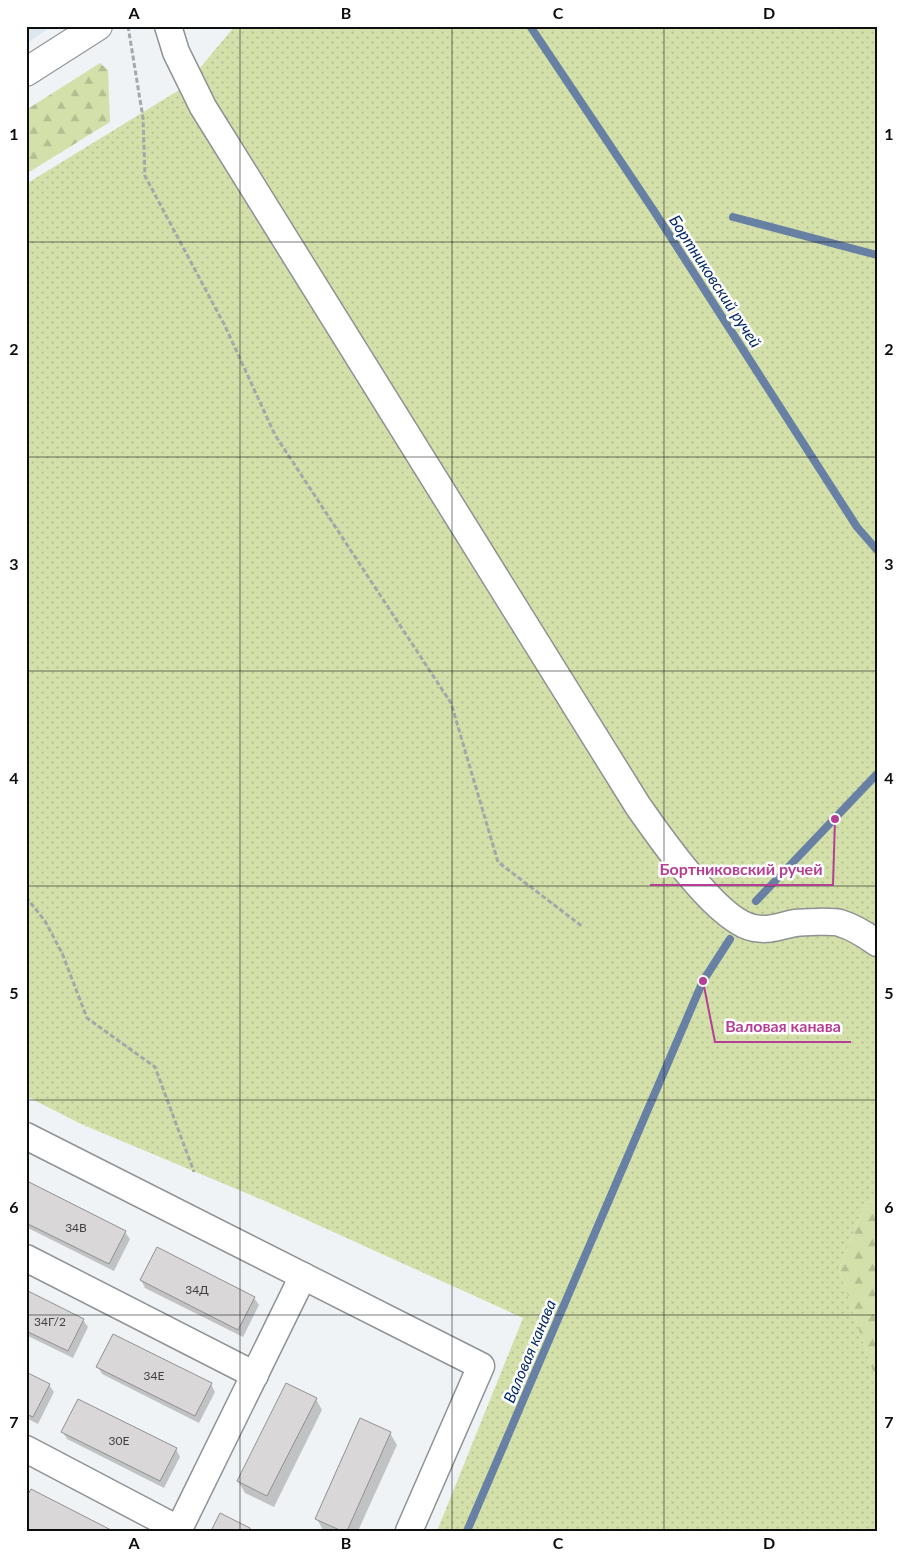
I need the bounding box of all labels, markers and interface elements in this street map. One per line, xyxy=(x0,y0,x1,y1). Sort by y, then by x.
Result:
text: A xyxy=(127,3,140,22)
text: B xyxy=(341,3,351,22)
text: C xyxy=(553,3,564,22)
text: D xyxy=(763,3,775,22)
text: 1 xyxy=(9,124,19,143)
text: 1 xyxy=(884,124,894,143)
water label: Бортниковский ручей xyxy=(666,211,766,351)
text: 2 xyxy=(9,339,19,358)
text: 2 xyxy=(884,339,894,358)
text: 3 xyxy=(9,554,19,573)
text: 3 xyxy=(884,554,894,573)
text: 4 xyxy=(9,768,19,787)
text: 4 xyxy=(884,768,894,787)
callout: Бортниковский ручей xyxy=(650,854,833,885)
text: Бортниковский ручей xyxy=(660,859,822,878)
text: 5 xyxy=(9,983,19,1002)
text: 5 xyxy=(884,983,894,1002)
callout: Валовая канава xyxy=(715,1011,851,1042)
text: Валовая канава xyxy=(725,1016,841,1035)
text: 6 xyxy=(9,1197,19,1216)
text: 6 xyxy=(884,1197,894,1216)
house number: 34В xyxy=(65,1220,87,1235)
house number: 34Д xyxy=(185,1282,209,1297)
water label: Валовая канава xyxy=(499,1297,559,1405)
house number: 34Г/2 xyxy=(34,1314,66,1329)
house number: 34Е xyxy=(144,1368,164,1383)
text: 7 xyxy=(9,1412,19,1431)
text: 7 xyxy=(884,1412,894,1431)
house number: 30Е xyxy=(109,1433,129,1448)
text: A xyxy=(127,1533,140,1552)
text: B xyxy=(341,1533,351,1552)
text: C xyxy=(553,1533,564,1552)
text: D xyxy=(763,1533,775,1552)

